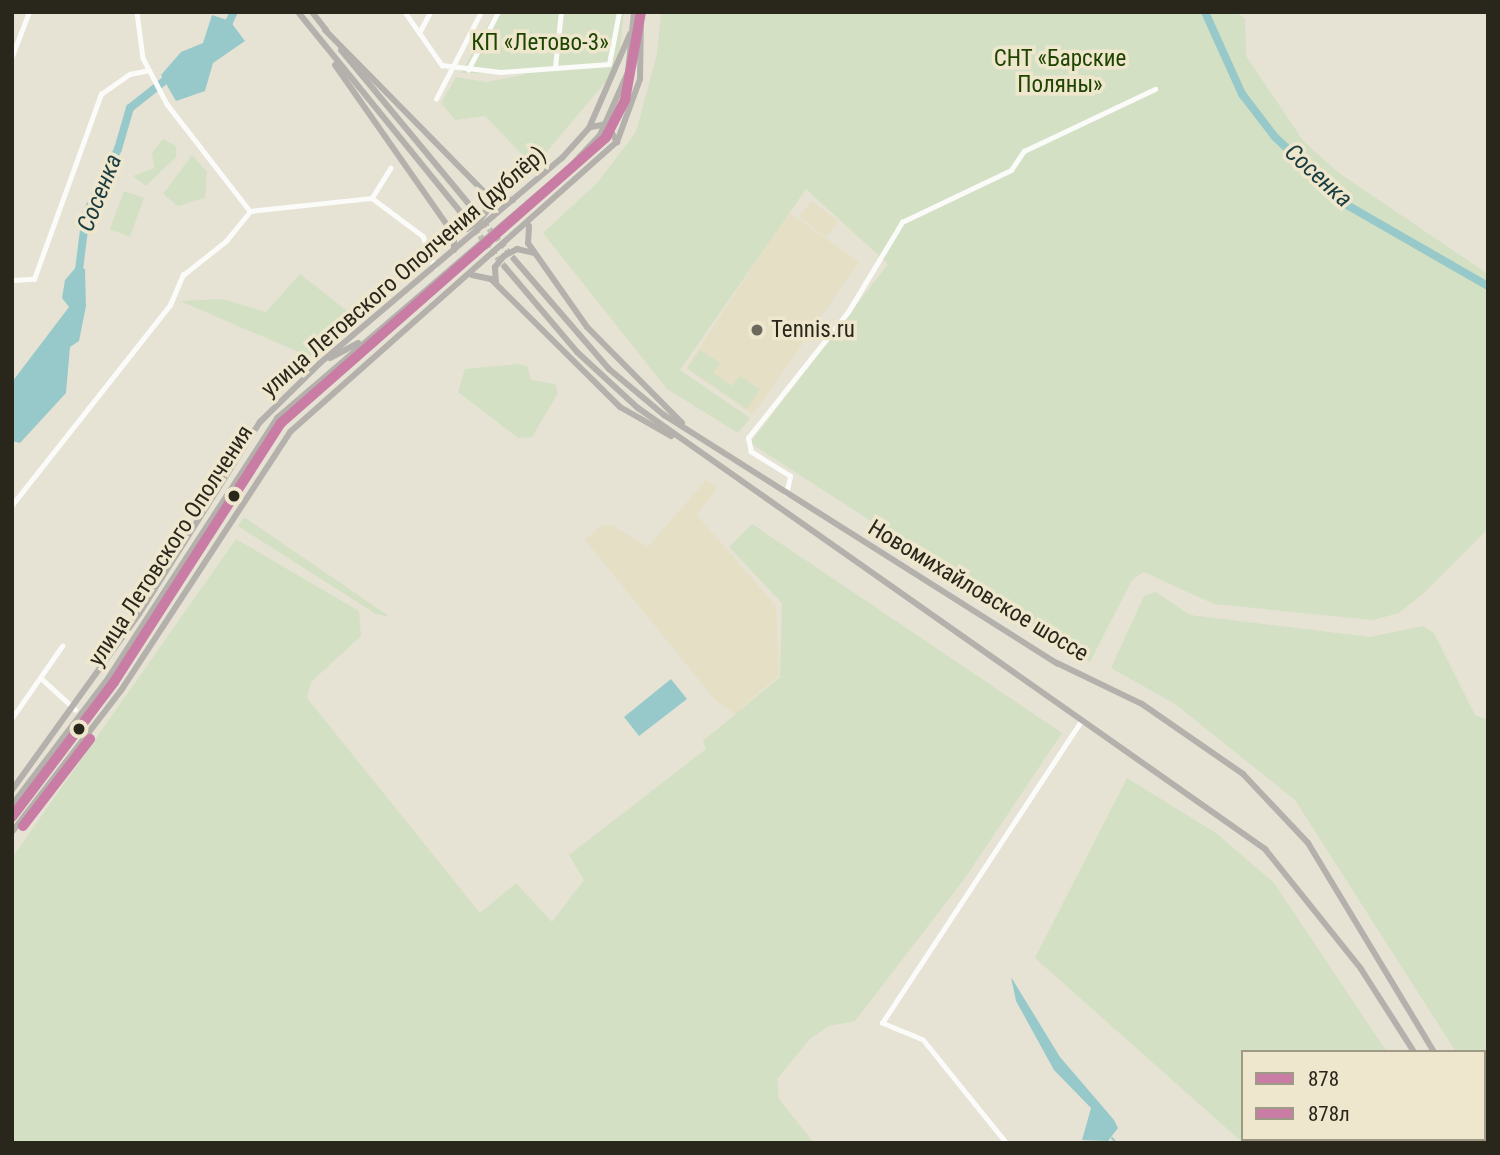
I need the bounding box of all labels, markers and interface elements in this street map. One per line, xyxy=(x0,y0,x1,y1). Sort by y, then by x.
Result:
park label: КП «Летово-3» xyxy=(471,29,609,57)
park label: СНТ «Барские Поляны» xyxy=(993,45,1127,99)
water label: Сосенка xyxy=(1278,138,1358,214)
street label: улица Летовского Ополчения (дублёр) xyxy=(256,141,552,403)
water label: Сосенка xyxy=(72,150,128,236)
place label: Tennis.ru xyxy=(771,316,855,344)
marker: Tennis.ru xyxy=(749,322,765,338)
street label: улица Летовского Ополчения xyxy=(83,421,259,671)
unlabelled marker xyxy=(227,489,241,503)
street label: Новомихайловское шоссе xyxy=(863,514,1093,668)
unlabelled marker xyxy=(72,722,86,736)
legend xyxy=(1241,1050,1486,1141)
text: 878 xyxy=(1308,1067,1339,1091)
text: 878л xyxy=(1308,1102,1350,1126)

